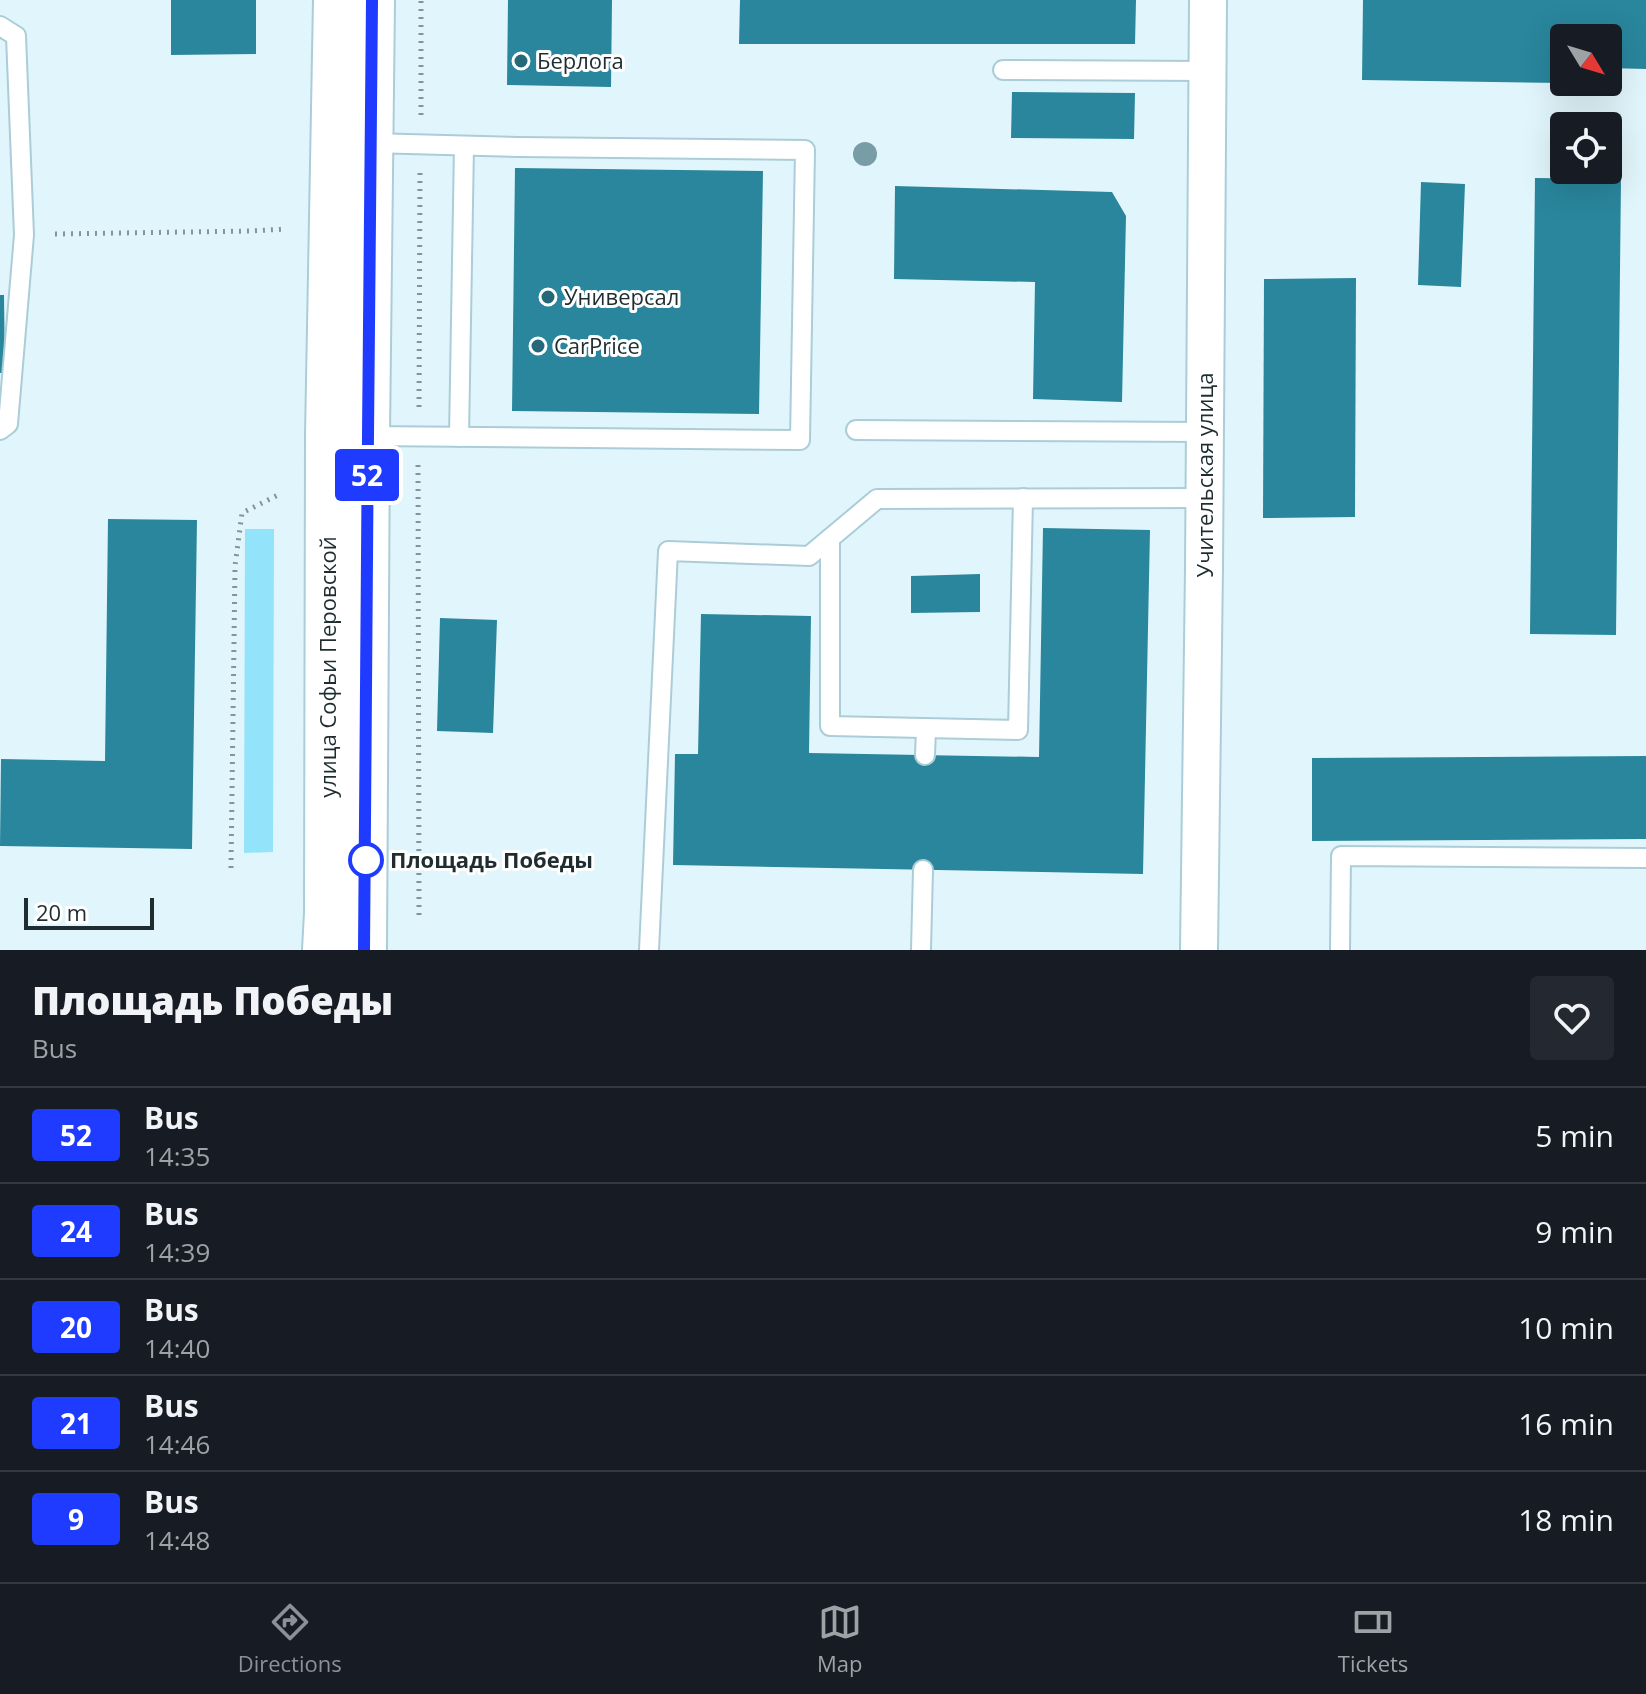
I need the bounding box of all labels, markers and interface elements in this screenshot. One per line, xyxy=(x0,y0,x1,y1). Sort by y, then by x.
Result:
north arrow xyxy=(1550,24,1622,96)
map controls xyxy=(1550,24,1622,184)
place label: Берлога xyxy=(537,45,624,75)
marker: Берлога xyxy=(512,52,530,70)
button: locate xyxy=(1550,112,1622,184)
place label: Универсал xyxy=(564,281,679,311)
marker: Универсал xyxy=(539,288,557,306)
place label: CarPrice xyxy=(554,330,640,360)
marker: CarPrice xyxy=(529,337,547,355)
street label: Учительская улица xyxy=(1189,373,1219,577)
line badge: 52 xyxy=(331,449,403,501)
text: 52 xyxy=(351,456,383,494)
street label: улица Софьи Перовской xyxy=(312,536,342,798)
marker: Площадь Победы xyxy=(349,843,383,877)
place label: Площадь Победы xyxy=(390,844,593,874)
scale bar xyxy=(24,894,154,930)
text: 20 m xyxy=(36,897,87,927)
text: Площадь Победы xyxy=(32,974,393,1026)
button: heart xyxy=(1530,976,1614,1060)
text: Bus xyxy=(32,1030,77,1066)
text: Bus xyxy=(144,1097,199,1138)
text: 5 min xyxy=(1535,1115,1614,1156)
text: 52 xyxy=(60,1116,92,1154)
text: 14:35 xyxy=(144,1138,210,1174)
text: Bus xyxy=(144,1193,199,1234)
text: 9 min xyxy=(1535,1211,1614,1252)
text: 24 xyxy=(60,1212,92,1250)
text: 14:39 xyxy=(144,1234,210,1270)
text: Bus xyxy=(144,1289,199,1330)
text: 10 min xyxy=(1518,1307,1614,1348)
text: 20 xyxy=(60,1308,92,1346)
text: 14:40 xyxy=(144,1330,210,1366)
text: Bus xyxy=(144,1385,199,1426)
text: 16 min xyxy=(1518,1403,1614,1444)
text: 21 xyxy=(60,1404,92,1442)
text: 14:46 xyxy=(144,1426,210,1462)
text: Bus xyxy=(144,1481,199,1522)
text: 18 min xyxy=(1518,1499,1614,1540)
text: 9 xyxy=(68,1500,84,1538)
text: 14:48 xyxy=(144,1522,210,1558)
tab: Directions xyxy=(238,1600,342,1678)
tab: Map xyxy=(817,1600,863,1678)
tab: Tickets xyxy=(1338,1600,1408,1678)

